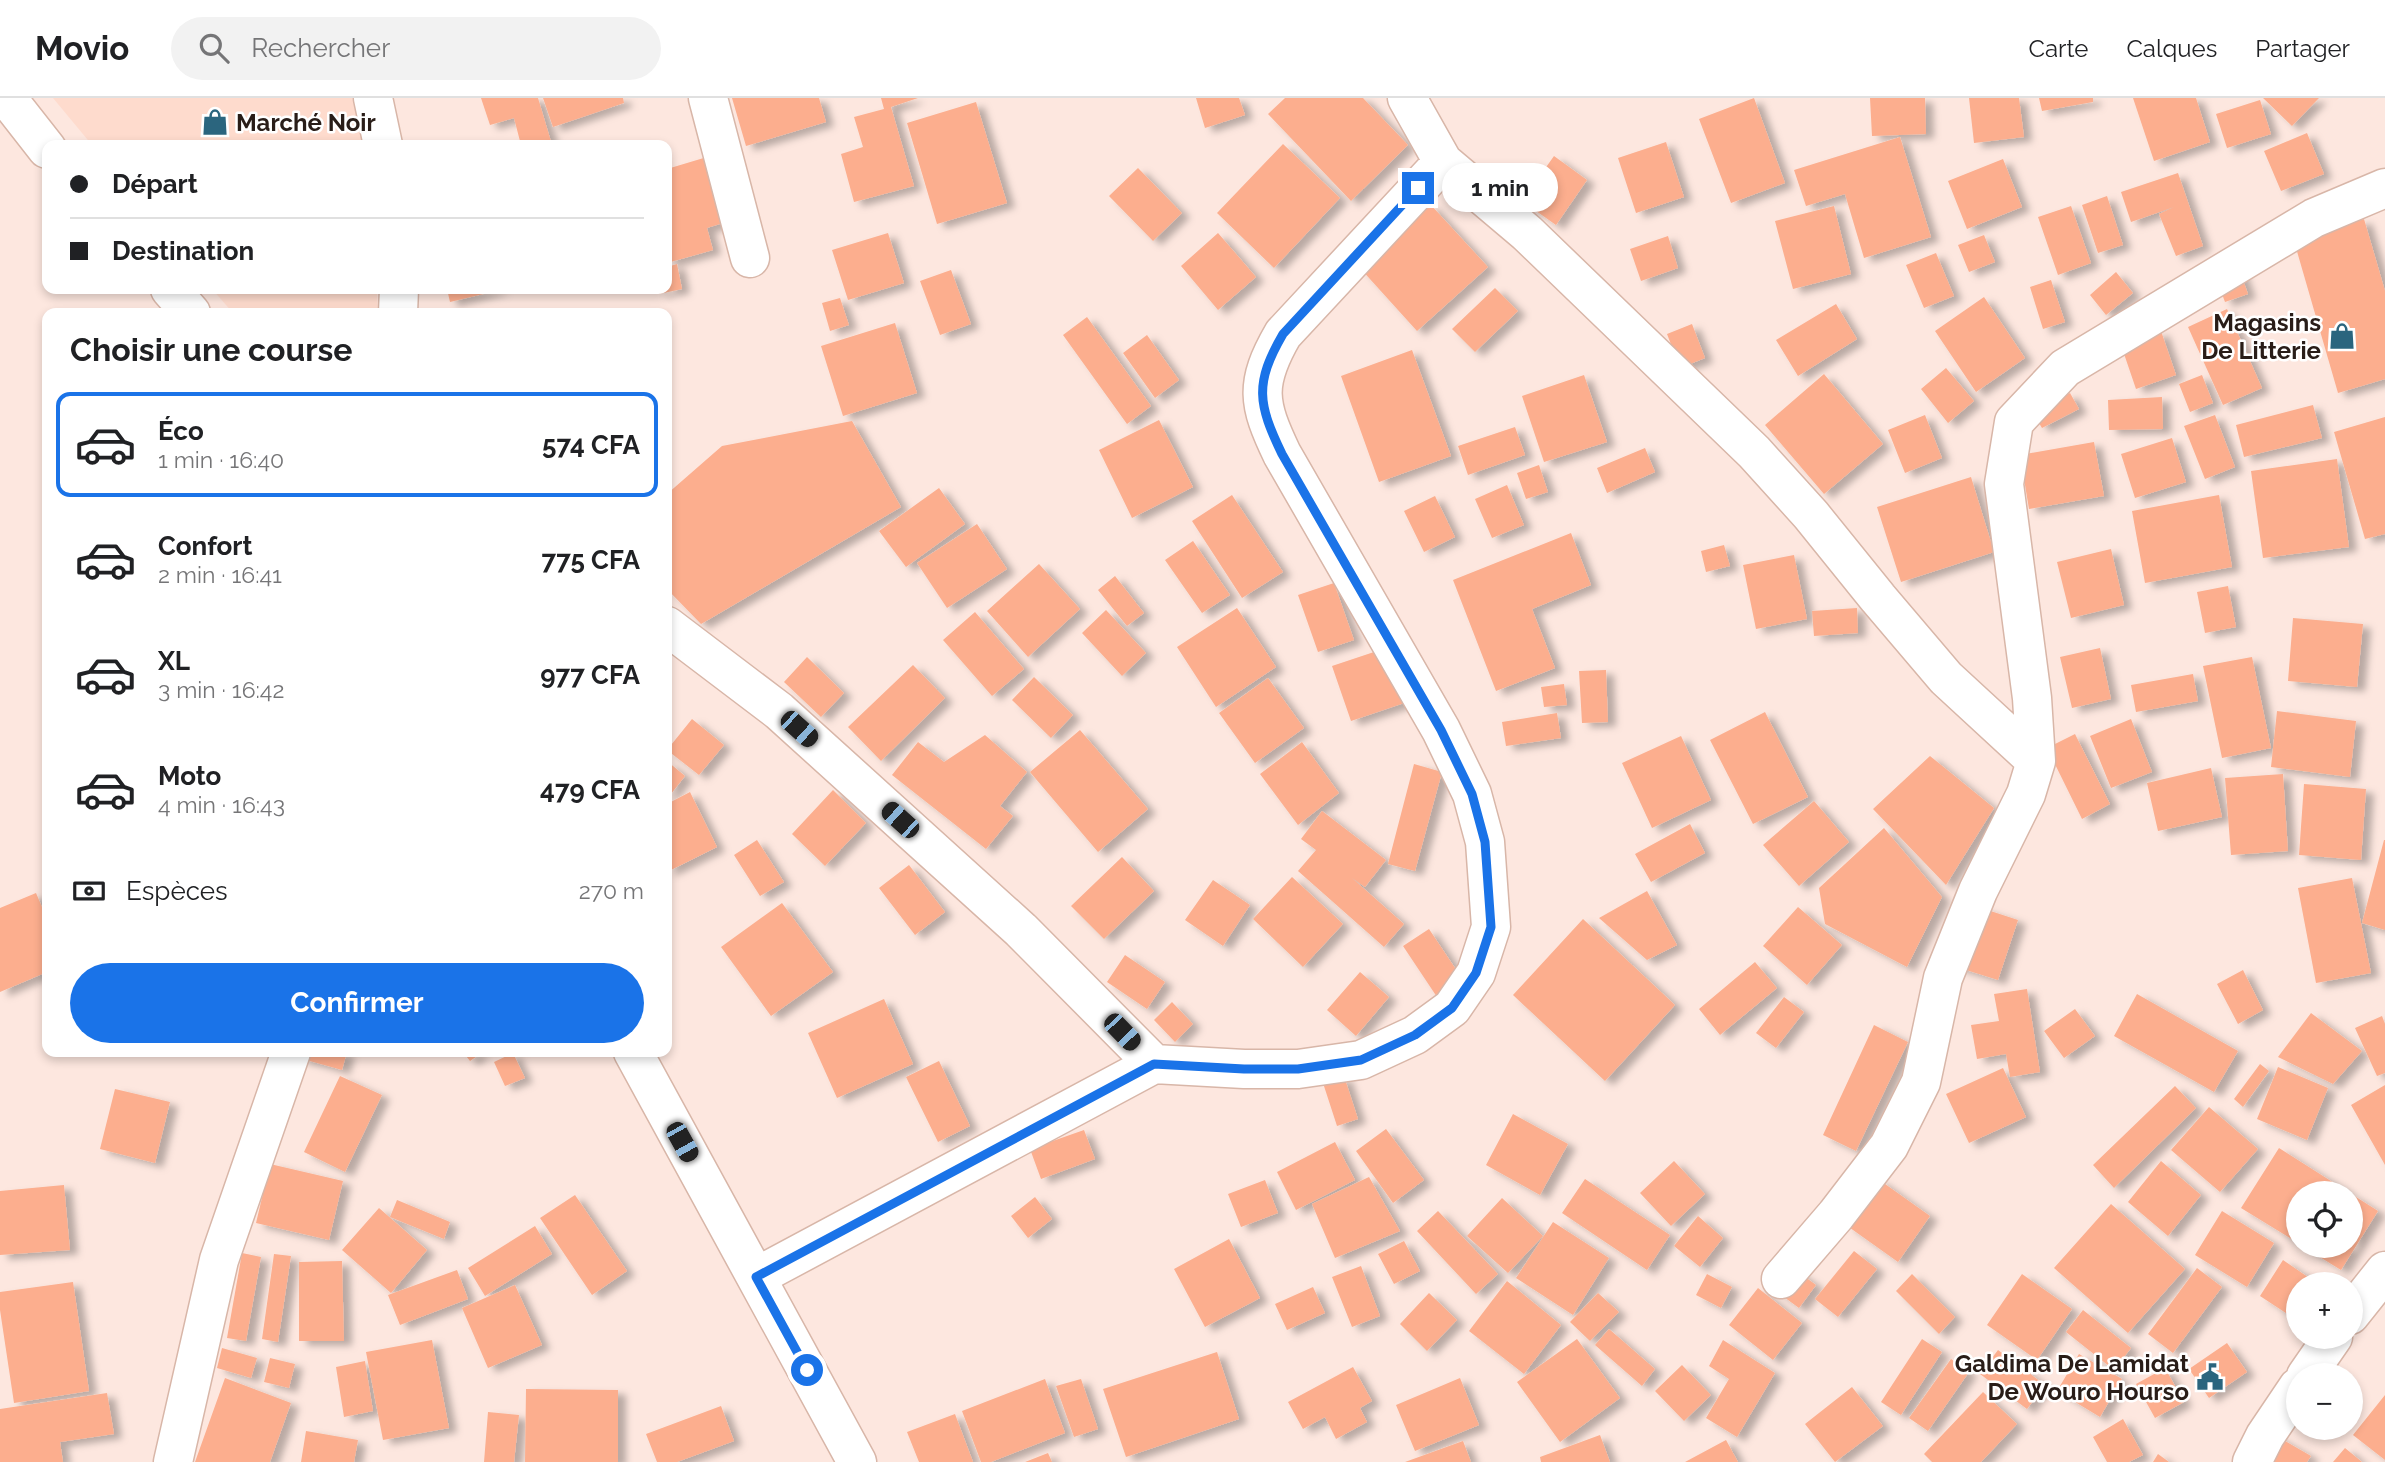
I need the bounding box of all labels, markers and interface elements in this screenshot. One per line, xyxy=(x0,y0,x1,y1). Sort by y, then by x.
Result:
search box xyxy=(171,17,661,80)
text: Movio xyxy=(35,29,129,68)
icon: search xyxy=(195,29,233,67)
text: Rechercher xyxy=(251,33,390,63)
text: Carte xyxy=(2029,34,2088,63)
text: Calques xyxy=(2126,34,2217,63)
text: Partager xyxy=(2255,34,2350,63)
shop icon: Marché Noir xyxy=(200,107,230,137)
place label: Marché Noir xyxy=(236,108,376,137)
callout: 1 min xyxy=(1442,164,1558,212)
text: Départ xyxy=(112,169,198,199)
route end xyxy=(1402,172,1434,204)
text: 1 min xyxy=(1471,174,1529,201)
text: Destination xyxy=(112,236,254,266)
place label: Magasins De Litterie xyxy=(2201,308,2321,365)
shop icon: Magasins De Litterie xyxy=(2327,321,2357,351)
text: Choisir une course xyxy=(70,331,353,368)
icon: car xyxy=(74,413,137,476)
text: Éco xyxy=(158,416,204,446)
text: 574 CFA xyxy=(542,430,640,460)
text: 1 min · 16:40 xyxy=(158,446,284,473)
icon: car xyxy=(74,528,137,591)
text: Confort xyxy=(158,531,252,561)
text: 775 CFA xyxy=(541,545,640,575)
text: 2 min · 16:41 xyxy=(158,561,282,588)
icon: car xyxy=(74,643,137,706)
text: XL xyxy=(158,646,190,676)
text: 977 CFA xyxy=(540,660,640,690)
text: 3 min · 16:42 xyxy=(158,676,284,703)
car xyxy=(777,707,822,751)
icon: car xyxy=(74,758,137,821)
text: Moto xyxy=(158,761,221,791)
text: 479 CFA xyxy=(540,775,640,805)
text: 4 min · 16:43 xyxy=(158,791,285,818)
car xyxy=(878,798,923,842)
icon: cash xyxy=(70,872,108,910)
text: Espèces xyxy=(126,876,228,906)
text: 270 m xyxy=(579,877,644,904)
button: Confirmer xyxy=(70,963,644,1043)
car xyxy=(1100,1010,1145,1054)
car xyxy=(663,1119,702,1165)
map controls xyxy=(2286,1181,2363,1440)
button: locate xyxy=(2286,1181,2363,1258)
button: + xyxy=(2286,1272,2363,1349)
place label: Galdima De Lamidat De Wouro Hourso xyxy=(1955,1349,2189,1406)
route start xyxy=(791,1354,823,1386)
public building icon: Galdima De Lamidat De Wouro Hourso xyxy=(2195,1362,2225,1392)
button: − xyxy=(2286,1363,2363,1440)

